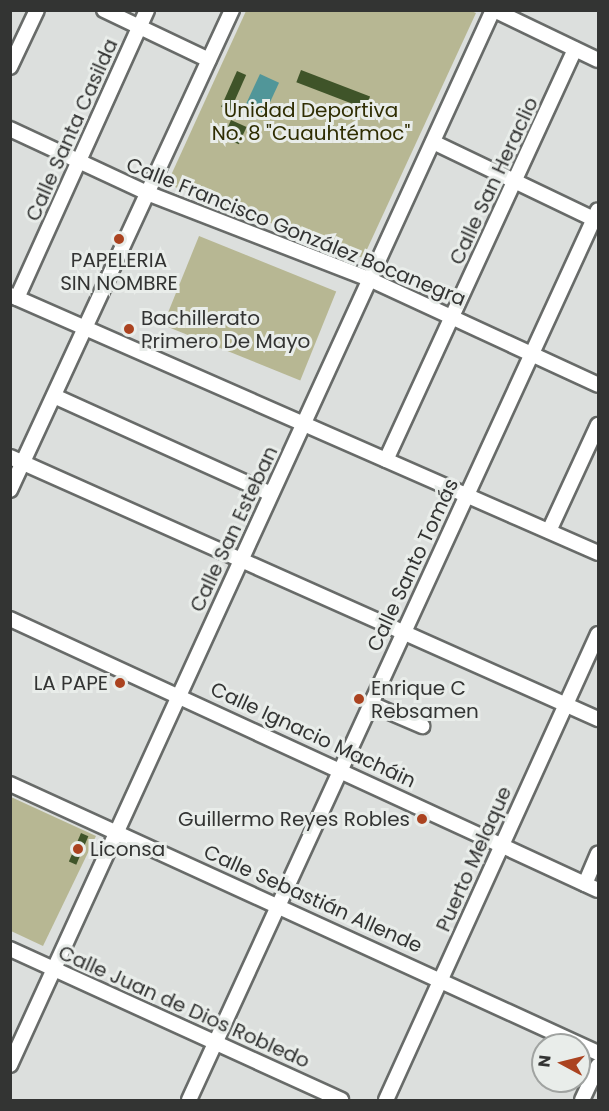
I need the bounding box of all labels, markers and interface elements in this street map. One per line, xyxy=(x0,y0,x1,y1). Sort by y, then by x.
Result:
street label: Calle Santa Casilda xyxy=(21,35,123,225)
street label: Calle San Heraclio xyxy=(445,93,543,269)
park label: Unidad Deportiva No. 8 "Cuauhtémoc" xyxy=(212,98,410,145)
street label: Calle Francisco González Bocanegra xyxy=(123,153,469,311)
marker: PAPELERIA SIN NOMBRE xyxy=(112,232,126,246)
place label: PAPELERIA SIN NOMBRE xyxy=(60,248,178,295)
place label: Bachillerato Primero De Mayo xyxy=(141,306,310,353)
marker: Bachillerato Primero De Mayo xyxy=(122,322,136,336)
street label: Calle San Esteban xyxy=(185,442,283,616)
street label: Calle Santo Tomás xyxy=(362,475,464,655)
place label: LA PAPE xyxy=(34,671,108,695)
marker: LA PAPE xyxy=(113,676,127,690)
place label: Enrique C Rebsamen xyxy=(371,676,479,723)
street label: Calle Ignacio Macháin xyxy=(207,677,419,793)
marker: Enrique C Rebsamen xyxy=(352,692,366,706)
street label: Puerto Melaque xyxy=(431,783,517,935)
place label: Guillermo Reyes Robles xyxy=(178,807,410,831)
marker: Guillermo Reyes Robles xyxy=(415,812,429,826)
place label: Liconsa xyxy=(90,837,165,861)
street label: Calle Sebastián Allende xyxy=(200,840,426,958)
marker: Liconsa xyxy=(71,842,85,856)
street label: Calle Juan de Dios Robledo xyxy=(55,941,313,1073)
north arrow xyxy=(531,1033,591,1093)
text: N xyxy=(532,1054,557,1068)

